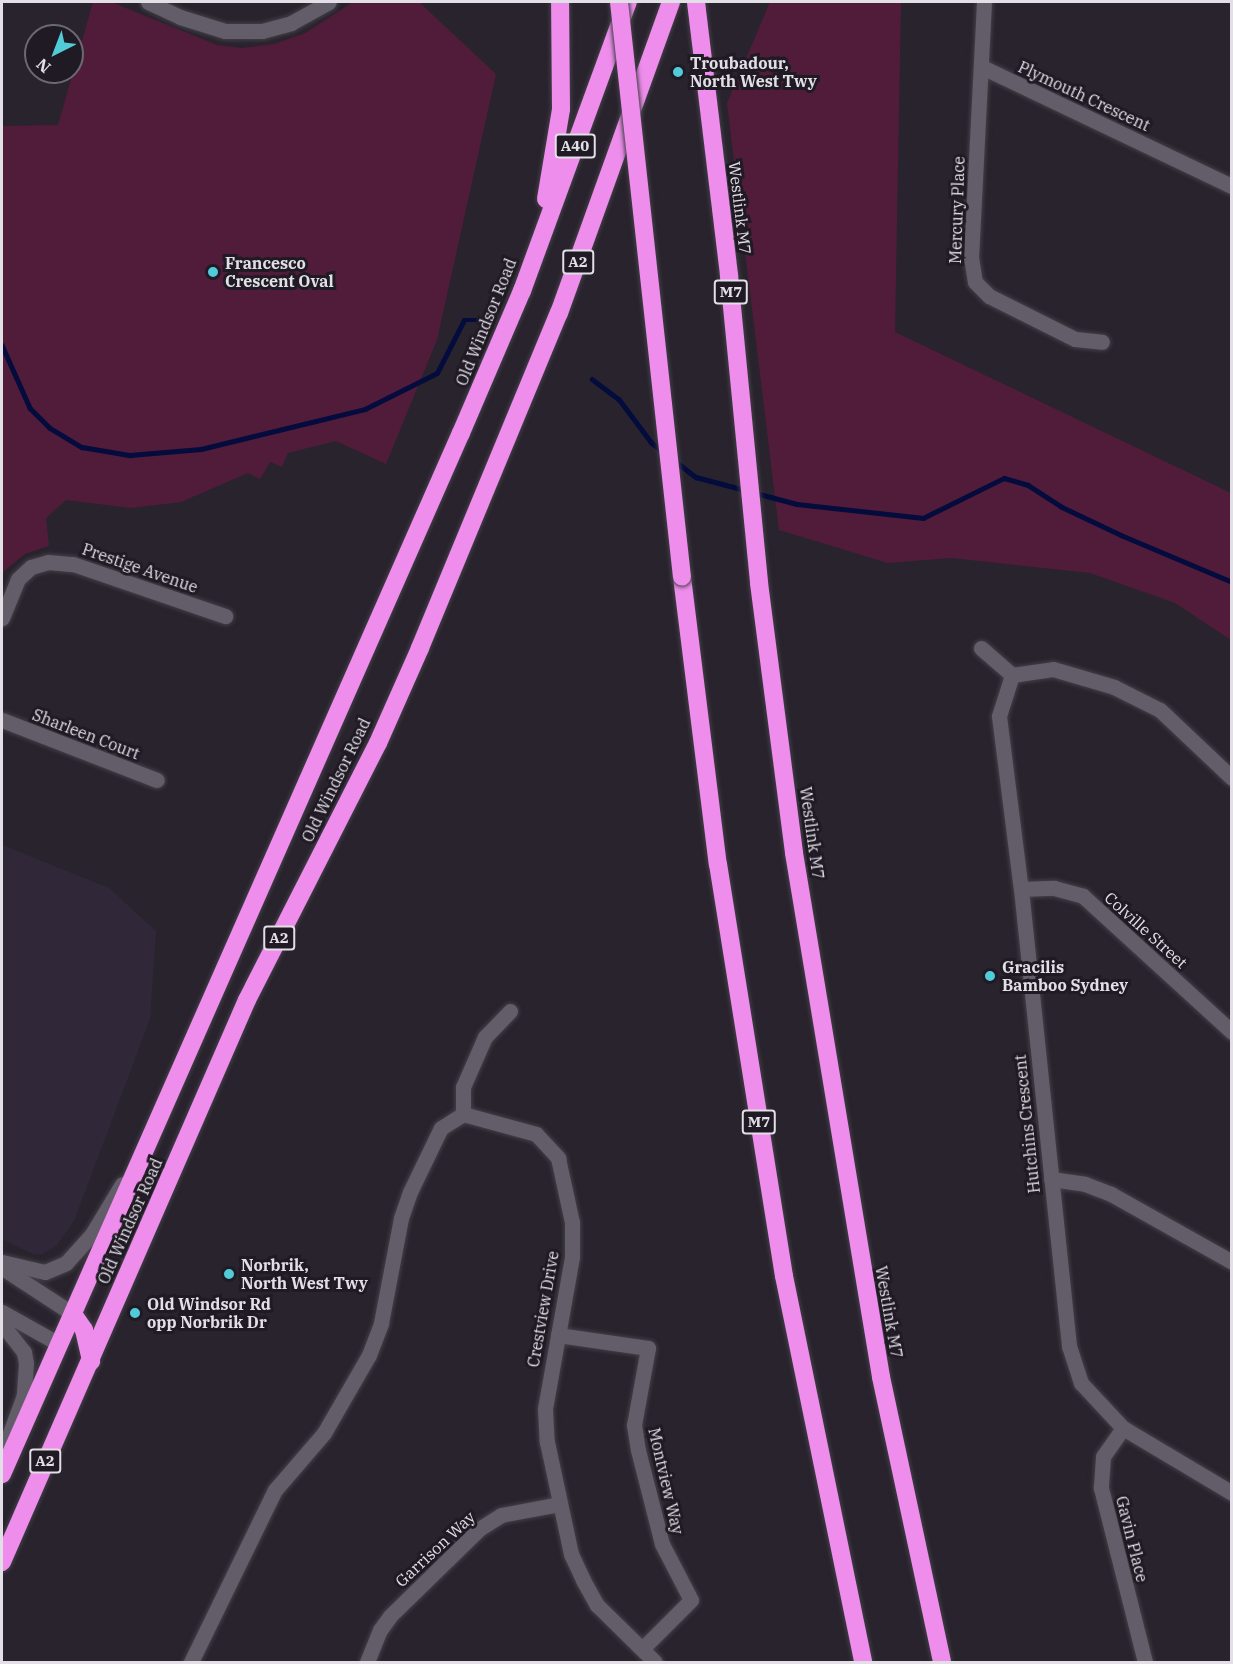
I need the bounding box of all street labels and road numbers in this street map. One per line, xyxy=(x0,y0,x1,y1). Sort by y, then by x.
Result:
street label: Plymouth Crescent xyxy=(1015,57,1153,135)
road number: A40 xyxy=(554,134,596,158)
street label: Mercury Place xyxy=(946,156,968,264)
street label: Westlink M7 xyxy=(725,160,755,256)
road number: A2 xyxy=(562,250,594,274)
street label: Old Windsor Road xyxy=(452,255,520,389)
road number: M7 xyxy=(713,280,749,304)
street label: Prestige Avenue xyxy=(80,539,200,597)
street label: Sharleen Court xyxy=(30,705,142,763)
street label: Old Windsor Road xyxy=(298,715,374,845)
street label: Westlink M7 xyxy=(796,785,828,881)
street label: Colville Street xyxy=(1101,888,1191,972)
road number: A2 xyxy=(262,926,296,950)
street label: Hutchins Crescent xyxy=(1010,1054,1044,1194)
road number: M7 xyxy=(741,1110,777,1134)
street label: Old Windsor Road xyxy=(94,1155,166,1287)
street label: Crestview Drive xyxy=(523,1249,563,1369)
street label: Westlink M7 xyxy=(871,1264,907,1360)
street label: Montview Way xyxy=(644,1426,688,1536)
road number: A2 xyxy=(28,1449,62,1473)
street label: Gavin Place xyxy=(1112,1494,1152,1584)
street label: Garrison Way xyxy=(391,1507,479,1591)

